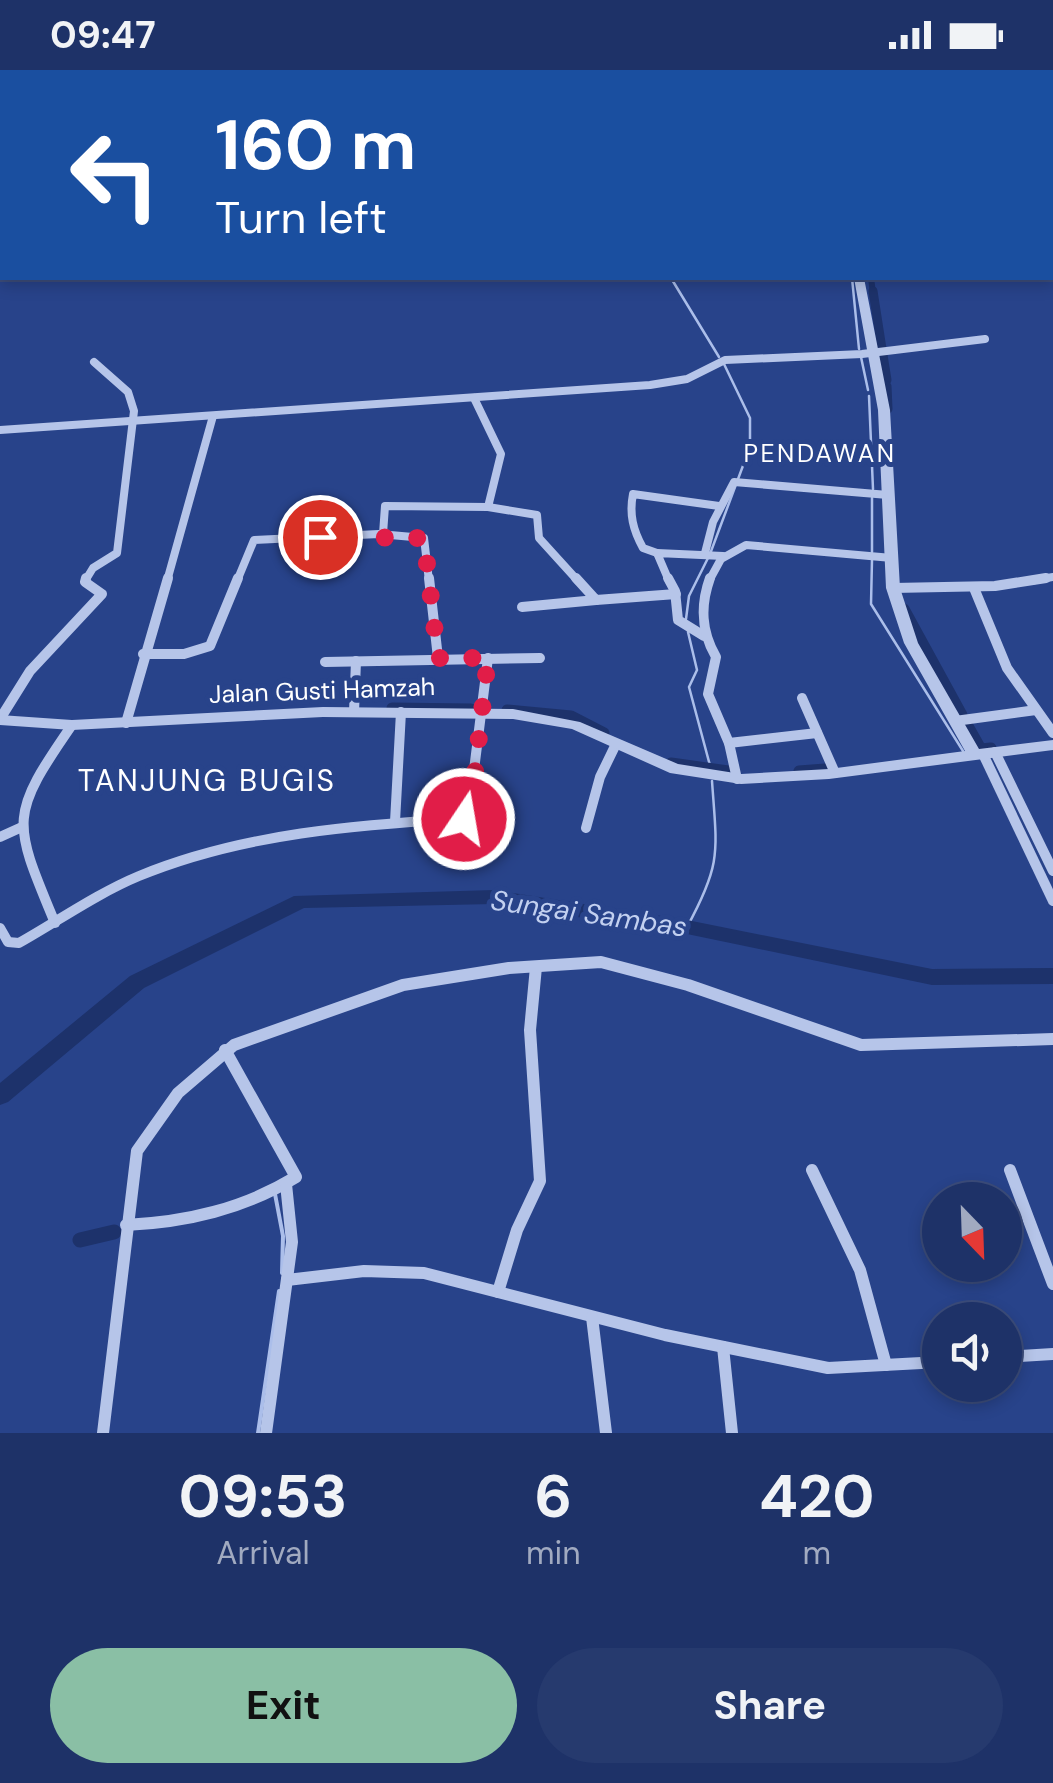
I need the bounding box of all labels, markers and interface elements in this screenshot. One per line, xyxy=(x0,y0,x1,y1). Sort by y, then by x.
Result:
text: 09:47 xyxy=(50,10,156,60)
text: 160 m xyxy=(215,100,416,191)
icon: left xyxy=(50,110,180,240)
text: Turn left xyxy=(215,188,387,247)
district label: PENDAWAN xyxy=(743,437,897,470)
pin xyxy=(278,495,363,580)
icon: arrive xyxy=(293,510,348,565)
street label: Jalan Gusti Hamzah xyxy=(208,670,436,711)
district label: TANJUNG BUGIS xyxy=(78,761,336,800)
position arrow xyxy=(412,767,516,871)
water label: Sungai Sambas xyxy=(489,881,689,946)
north arrow xyxy=(922,1182,1022,1282)
map controls xyxy=(922,1182,1022,1402)
button: sound xyxy=(922,1302,1022,1402)
text: 09:53 xyxy=(178,1457,348,1536)
text: 6 xyxy=(534,1457,572,1536)
text: 420 xyxy=(759,1457,875,1536)
text: Arrival xyxy=(216,1532,310,1574)
text: min xyxy=(526,1532,581,1574)
text: m xyxy=(802,1532,831,1574)
button: Exit xyxy=(50,1648,517,1763)
button: Share xyxy=(537,1648,1003,1763)

